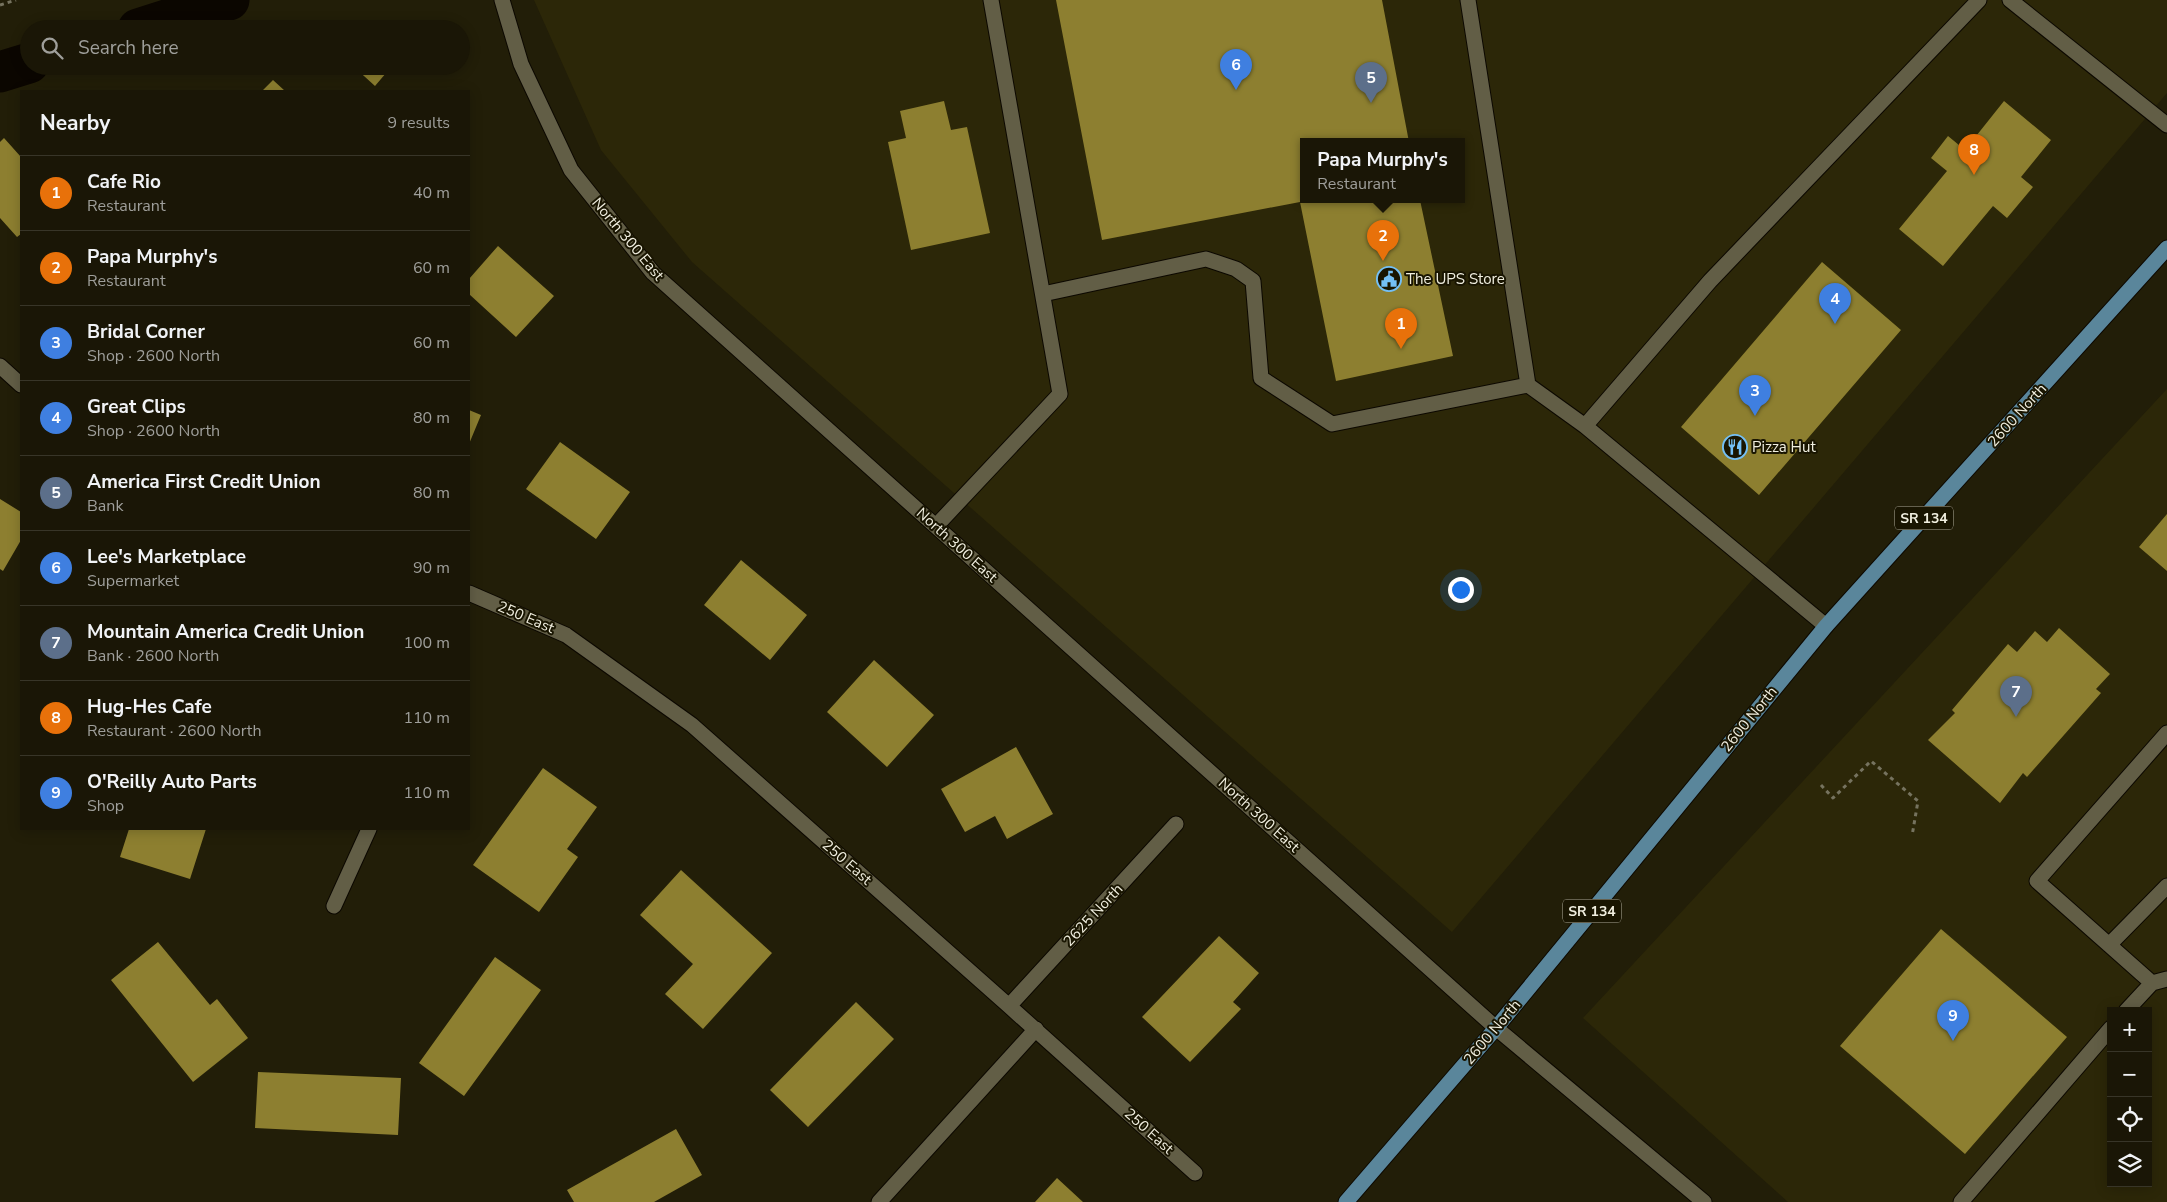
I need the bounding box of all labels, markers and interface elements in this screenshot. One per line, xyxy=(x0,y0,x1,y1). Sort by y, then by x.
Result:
search box xyxy=(20,20,470,75)
icon: search xyxy=(38,34,66,62)
text: Search here xyxy=(78,35,179,61)
pin: 6 xyxy=(1220,49,1252,90)
pin: 5 xyxy=(1355,62,1387,103)
text: Nearby xyxy=(40,109,110,137)
text: 9 results xyxy=(388,112,450,134)
pin: 8 xyxy=(1958,134,1990,175)
popup xyxy=(1300,138,1465,203)
text: Papa Murphy's xyxy=(1317,147,1448,173)
text: Cafe Rio xyxy=(87,169,161,195)
text: Restaurant xyxy=(1317,173,1396,195)
text: 1 xyxy=(51,182,61,204)
text: 40 m xyxy=(413,182,450,204)
street label: North 300 East xyxy=(587,193,669,285)
text: Restaurant xyxy=(87,195,166,217)
pin: 2 xyxy=(1367,220,1399,261)
text: Papa Murphy's xyxy=(87,244,218,270)
text: 2 xyxy=(51,257,61,279)
text: 60 m xyxy=(413,257,450,279)
public building icon: The UPS Store xyxy=(1376,266,1402,292)
place label: The UPS Store xyxy=(1406,269,1505,289)
text: Restaurant xyxy=(87,270,166,292)
pin: 4 xyxy=(1819,283,1851,324)
pin: 1 xyxy=(1385,308,1417,349)
text: Bridal Corner xyxy=(87,319,205,345)
text: 3 xyxy=(51,332,61,354)
text: 60 m xyxy=(413,332,450,354)
text: Shop · 2600 North xyxy=(87,345,220,367)
pin: 3 xyxy=(1739,375,1771,416)
street label: 2600 North xyxy=(1983,379,2051,451)
text: Great Clips xyxy=(87,394,186,420)
text: 4 xyxy=(51,407,61,429)
text: 80 m xyxy=(413,407,450,429)
text: Shop · 2600 North xyxy=(87,420,220,442)
restaurant icon: Pizza Hut xyxy=(1722,434,1748,460)
place label: Pizza Hut xyxy=(1752,437,1816,457)
text: America First Credit Union xyxy=(87,469,321,495)
text: 5 xyxy=(51,482,61,504)
text: 80 m xyxy=(413,482,450,504)
text: Bank xyxy=(87,495,123,517)
street label: North 300 East xyxy=(912,503,1002,587)
road number: SR 134 xyxy=(1895,506,1953,530)
text: Lee's Marketplace xyxy=(87,544,246,570)
text: 6 xyxy=(51,557,61,579)
text: 90 m xyxy=(413,557,450,579)
text: Supermarket xyxy=(87,570,179,592)
your location xyxy=(1448,577,1474,603)
street label: 250 East xyxy=(495,596,558,638)
text: Mountain America Credit Union xyxy=(87,619,364,645)
text: 7 xyxy=(51,632,61,654)
text: 100 m xyxy=(403,632,450,654)
text: Bank · 2600 North xyxy=(87,645,219,667)
pin: 7 xyxy=(2000,676,2032,717)
street label: 2600 North xyxy=(1716,682,1782,756)
text: Hug-Hes Cafe xyxy=(87,694,212,720)
text: 8 xyxy=(51,707,61,729)
text: 110 m xyxy=(403,707,450,729)
text: Restaurant · 2600 North xyxy=(87,720,261,742)
text: O'Reilly Auto Parts xyxy=(87,769,257,795)
street label: North 300 East xyxy=(1214,773,1304,857)
text: 9 xyxy=(51,782,61,804)
text: 110 m xyxy=(403,782,450,804)
text: Shop xyxy=(87,795,124,817)
street label: 250 East xyxy=(818,835,877,890)
street label: 2625 North xyxy=(1059,879,1127,951)
road number: SR 134 xyxy=(1563,899,1621,922)
street label: 2600 North xyxy=(1459,995,1525,1069)
pin: 9 xyxy=(1937,1000,1969,1041)
map controls xyxy=(2107,1007,2152,1187)
button: + xyxy=(2107,1007,2152,1052)
button: − xyxy=(2107,1052,2152,1097)
button: locate xyxy=(2107,1097,2152,1142)
street label: 250 East xyxy=(1120,1104,1178,1159)
button: layers xyxy=(2107,1142,2152,1187)

